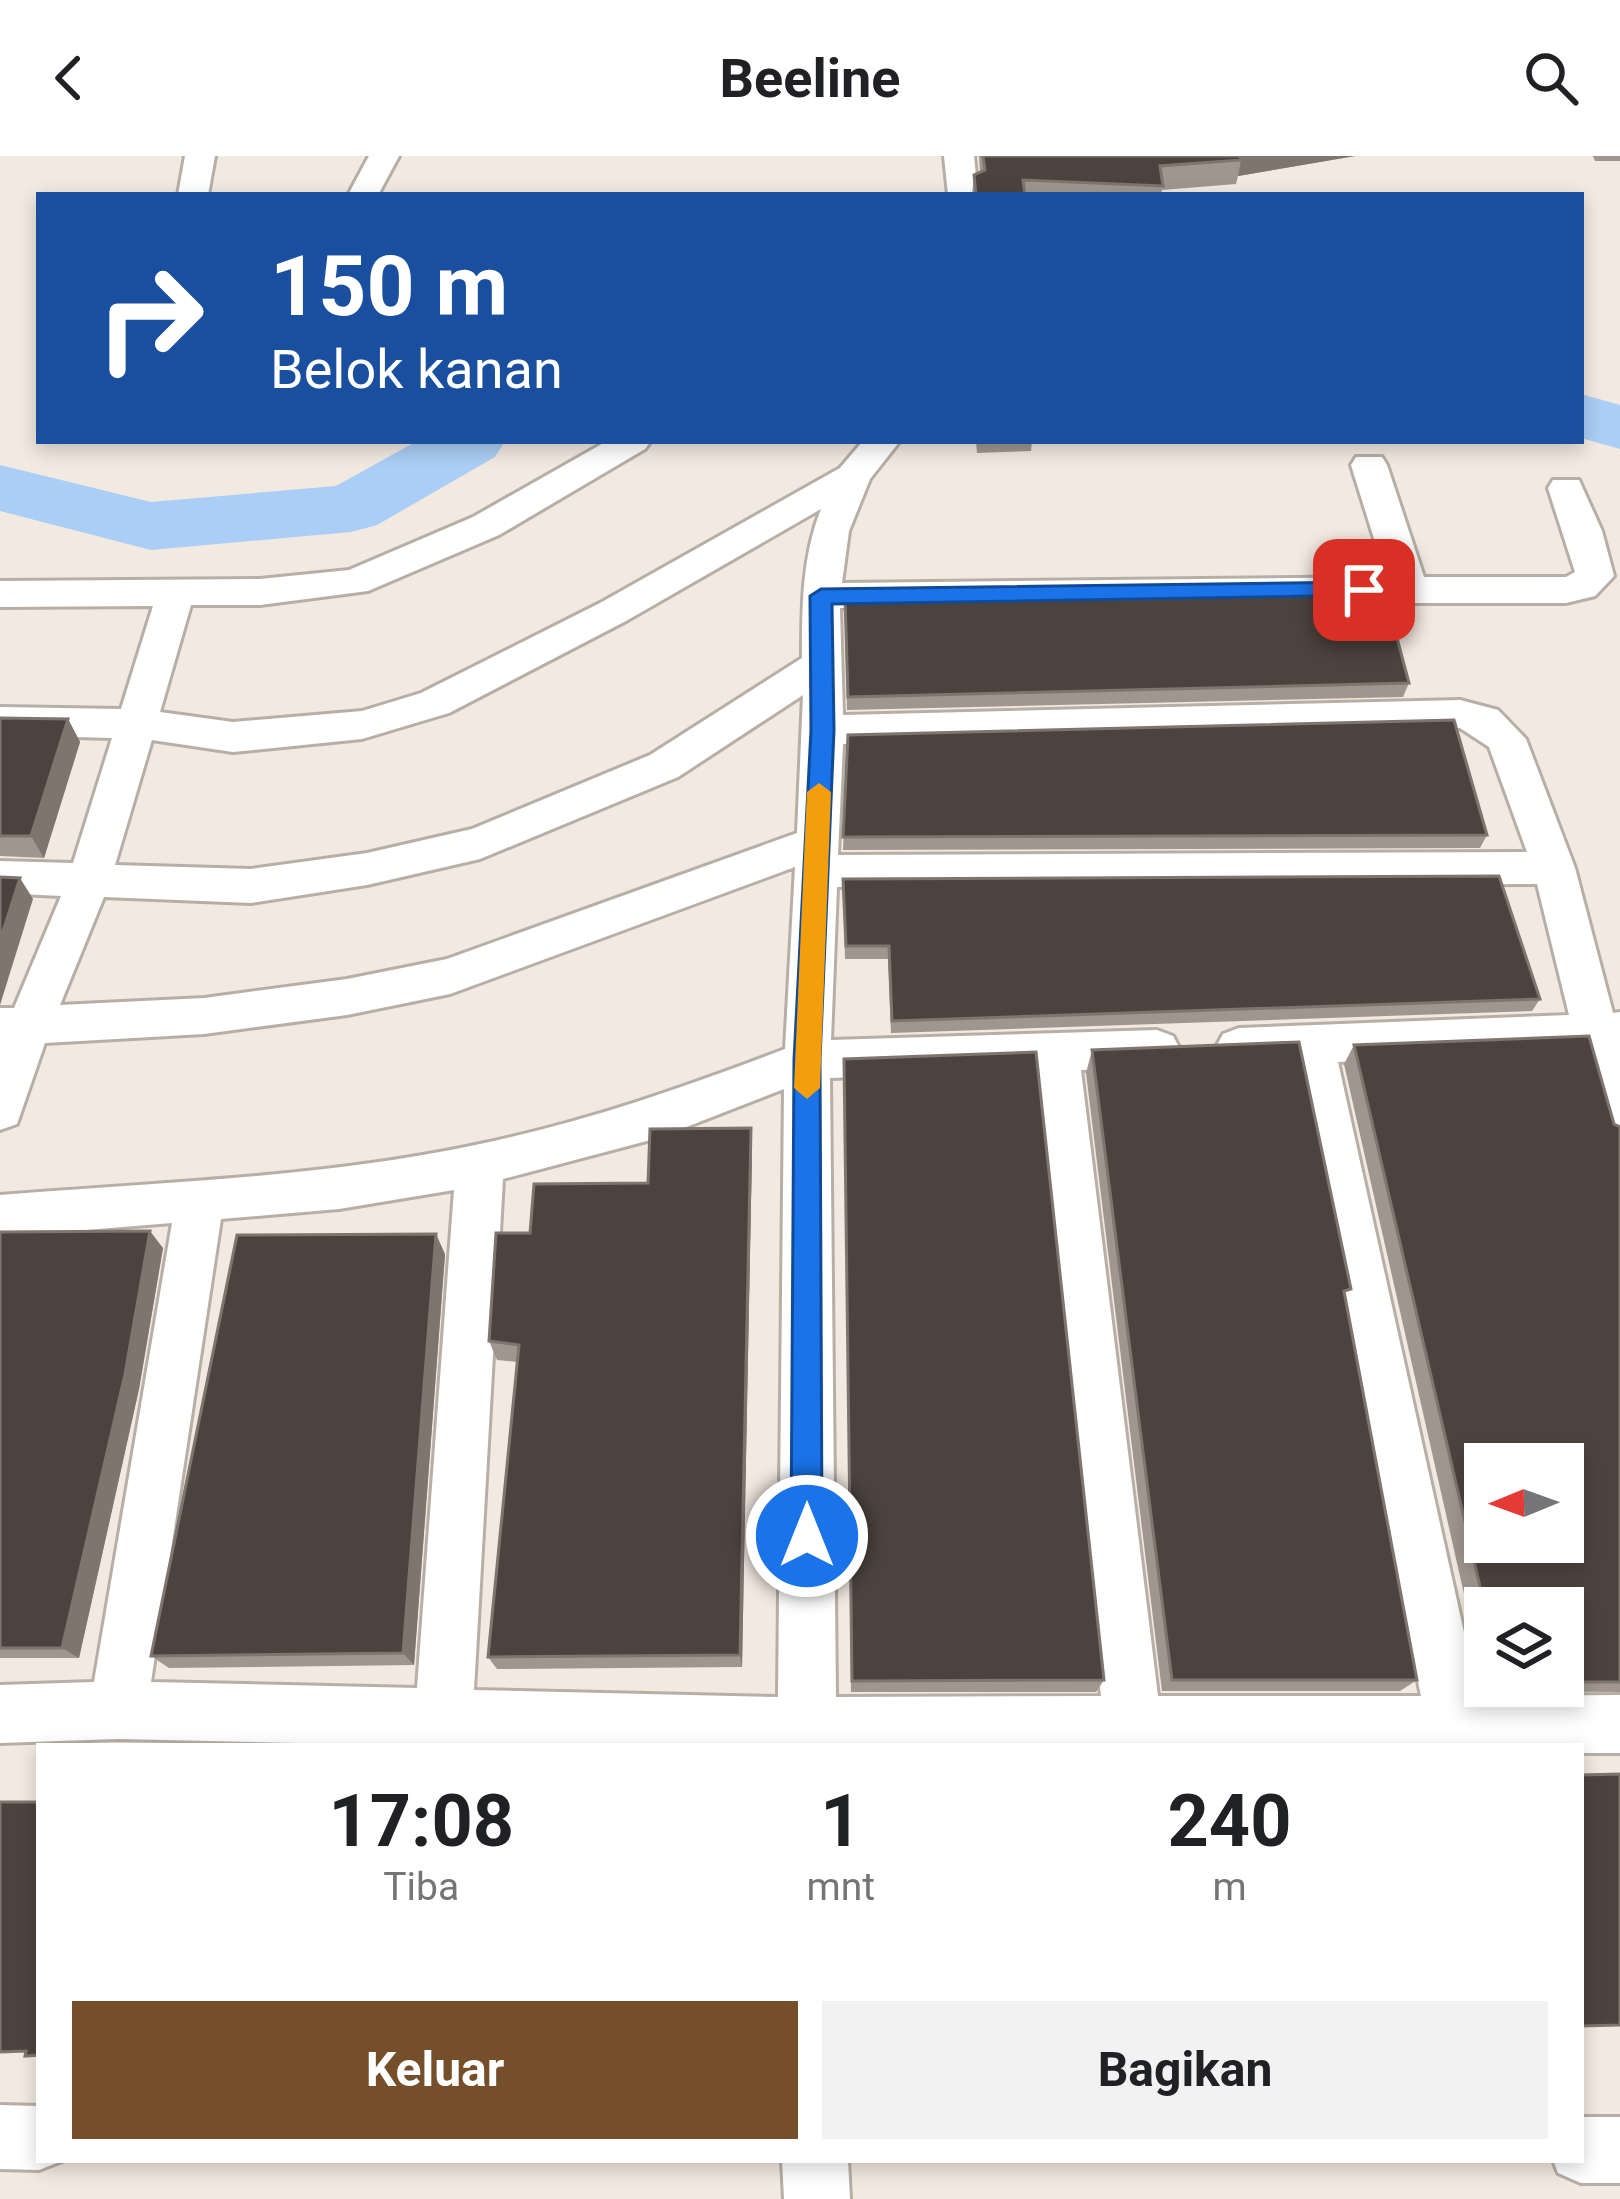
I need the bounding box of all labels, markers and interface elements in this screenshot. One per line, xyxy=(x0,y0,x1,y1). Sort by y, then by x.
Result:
icon: back xyxy=(36,45,102,111)
icon: search xyxy=(1518,45,1584,111)
text: Beeline xyxy=(720,47,900,110)
text: 150 m xyxy=(270,237,508,336)
icon: right xyxy=(72,240,228,396)
text: Belok kanan xyxy=(270,338,563,401)
pin xyxy=(1313,539,1415,641)
icon: arrive xyxy=(1331,557,1397,623)
north arrow xyxy=(1464,1443,1584,1563)
map controls xyxy=(1464,1443,1584,1707)
position arrow xyxy=(744,1473,870,1599)
button: layers xyxy=(1464,1587,1584,1707)
text: 17:08 xyxy=(329,1779,514,1864)
text: 1 xyxy=(820,1779,861,1864)
text: 240 xyxy=(1168,1779,1291,1864)
text: Tiba xyxy=(383,1864,459,1910)
text: mnt xyxy=(807,1864,875,1910)
text: m xyxy=(1212,1864,1247,1910)
button: Keluar xyxy=(72,2001,798,2139)
button: Bagikan xyxy=(822,2001,1548,2139)

